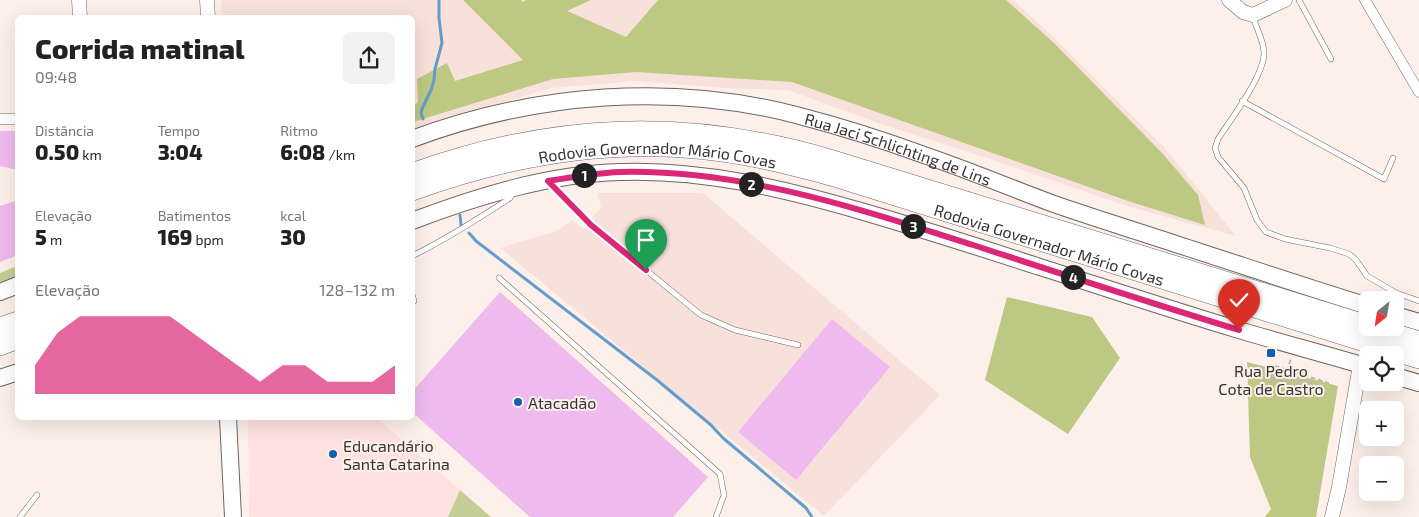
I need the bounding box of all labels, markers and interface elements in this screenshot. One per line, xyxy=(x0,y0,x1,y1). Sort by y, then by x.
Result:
text: Corrida matinal xyxy=(35,31,245,65)
button: share xyxy=(343,32,395,84)
text: 09:48 xyxy=(35,67,77,86)
street label: Rua Jaci Schlichting de Lins xyxy=(803,108,994,188)
text: Distância xyxy=(35,122,94,139)
text: Tempo xyxy=(158,122,200,139)
text: Ritmo xyxy=(280,122,318,139)
street label: Rodovia Governador Mário Covas xyxy=(537,137,778,171)
text: 0.50 xyxy=(35,139,79,164)
text: 3:04 xyxy=(158,139,203,164)
text: 6:08 xyxy=(280,139,325,164)
text: km xyxy=(79,146,102,163)
text: /km xyxy=(325,146,355,163)
pin: 1 xyxy=(572,162,596,188)
text: 1 xyxy=(581,167,588,184)
pin: 2 xyxy=(738,172,764,196)
text: 2 xyxy=(747,176,756,193)
street label: Rodovia Governador Mário Covas xyxy=(932,199,1167,289)
text: Elevação xyxy=(35,207,92,224)
text: Batimentos xyxy=(158,207,231,224)
text: kcal xyxy=(280,207,306,224)
pin: 3 xyxy=(900,214,926,238)
text: 3 xyxy=(910,218,917,235)
pin xyxy=(625,219,667,270)
text: 5 xyxy=(35,224,47,249)
text: 169 xyxy=(158,224,192,249)
text: 30 xyxy=(280,224,306,249)
icon: arrive xyxy=(632,226,660,254)
text: m xyxy=(47,231,62,248)
text: bpm xyxy=(192,231,224,248)
pin: 4 xyxy=(1060,264,1086,290)
text: 4 xyxy=(1069,269,1078,286)
pin xyxy=(1218,279,1260,330)
text: Elevação xyxy=(35,280,100,299)
text: 128–132 m xyxy=(319,280,395,299)
icon: check xyxy=(1225,286,1253,314)
north arrow xyxy=(1359,291,1404,336)
map controls xyxy=(1359,291,1404,501)
button: locate xyxy=(1359,346,1404,391)
marker: Rua Pedro Cota de Castro xyxy=(1265,347,1277,359)
place label: Rua Pedro Cota de Castro xyxy=(1218,361,1324,398)
place label: Atacadão xyxy=(528,393,596,412)
marker: Atacadão xyxy=(512,396,524,408)
button: + xyxy=(1359,401,1404,446)
place label: Educandário Santa Catarina xyxy=(343,436,450,473)
marker: Educandário Santa Catarina xyxy=(327,448,339,460)
button: − xyxy=(1359,456,1404,501)

